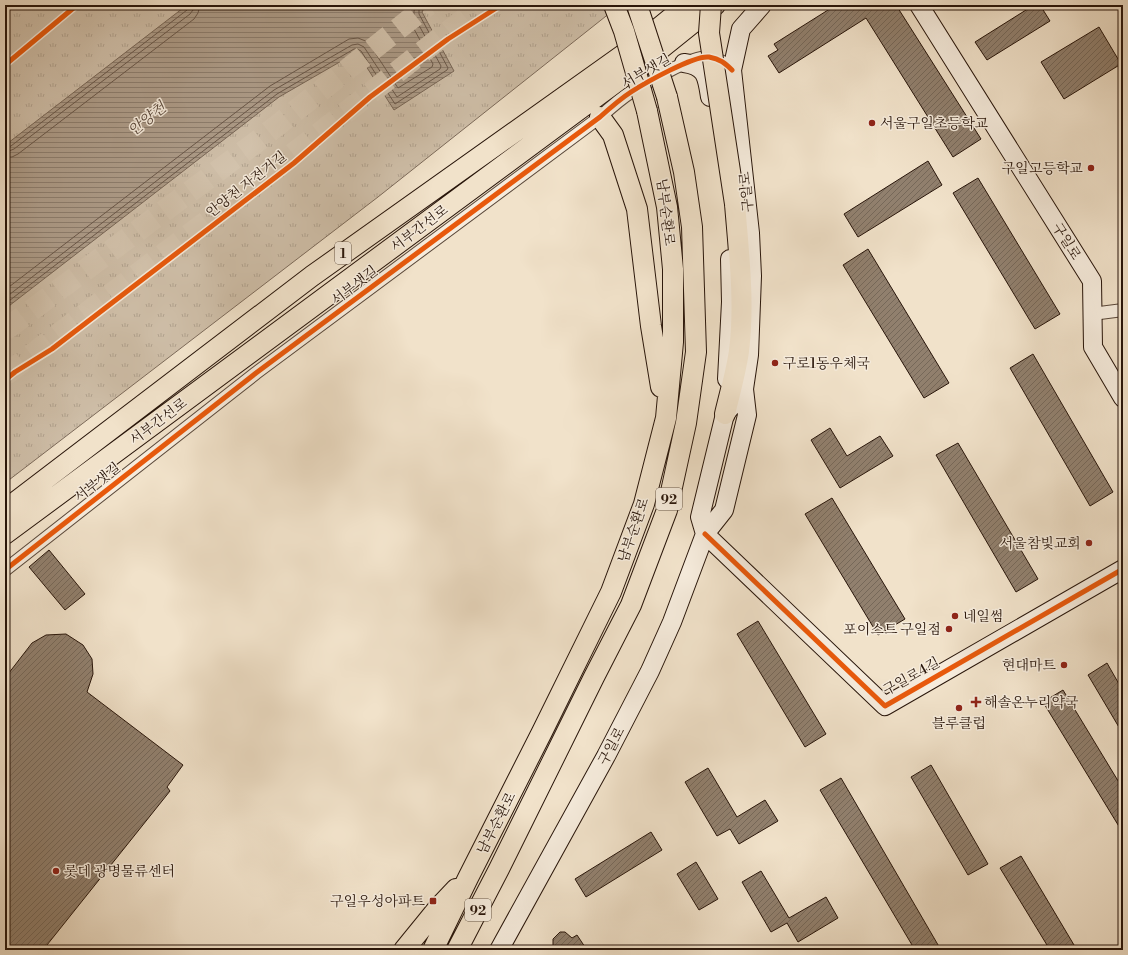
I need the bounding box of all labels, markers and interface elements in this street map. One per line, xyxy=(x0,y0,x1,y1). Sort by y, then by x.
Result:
street label: 서부샛길 xyxy=(619,51,674,93)
water label: 안양천 xyxy=(124,97,171,140)
place label: 서울구일초등학교 xyxy=(880,115,989,133)
marker: 서울구일초등학교 xyxy=(867,118,877,128)
street label: 안양천 자전거길 xyxy=(203,148,291,222)
place label: 구일고등학교 xyxy=(1002,160,1083,178)
marker: 구일고등학교 xyxy=(1086,163,1096,173)
street label: 구일로 xyxy=(736,170,758,213)
street label: 남부순환로 xyxy=(652,177,678,247)
street label: 서부간선로 xyxy=(387,201,452,256)
street label: 구일로 xyxy=(1048,220,1085,264)
road number: 1 xyxy=(335,242,351,264)
street label: 서부샛길 xyxy=(328,262,382,309)
place label: 구로1동우체국 xyxy=(783,355,870,373)
marker: 구로1동우체국 xyxy=(770,358,780,368)
street label: 서부간선로 xyxy=(126,394,191,449)
street label: 서부샛길 xyxy=(71,459,124,507)
road number: 92 xyxy=(656,488,682,510)
street label: 남부순환로 xyxy=(614,495,654,565)
place label: 서울참빛교회 xyxy=(1000,535,1081,553)
marker: 서울참빛교회 xyxy=(1084,538,1094,548)
place label: 네일썸 xyxy=(963,608,1004,626)
marker: 네일썸 xyxy=(950,611,960,621)
place label: 포이스트 구일점 xyxy=(843,621,941,639)
marker: 포이스트 구일점 xyxy=(944,624,954,634)
street label: 구일로4길 xyxy=(880,654,943,700)
place label: 현대마트 xyxy=(1002,657,1056,675)
marker: 현대마트 xyxy=(1059,660,1069,670)
place label: 해솔온누리약국 xyxy=(984,694,1079,712)
marker: 해솔온누리약국 xyxy=(971,697,981,707)
marker: 블루클럽 xyxy=(954,703,964,713)
place label: 블루클럽 xyxy=(932,715,986,733)
street label: 구일로 xyxy=(594,724,630,769)
street label: 남부순환로 xyxy=(474,789,520,858)
place label: 롯데 광명물류센터 xyxy=(64,863,175,881)
marker: 롯데 광명물류센터 xyxy=(51,866,61,876)
place label: 구일우성아파트 xyxy=(330,893,425,911)
marker: 구일우성아파트 xyxy=(428,896,438,906)
road number: 92 xyxy=(465,899,491,921)

